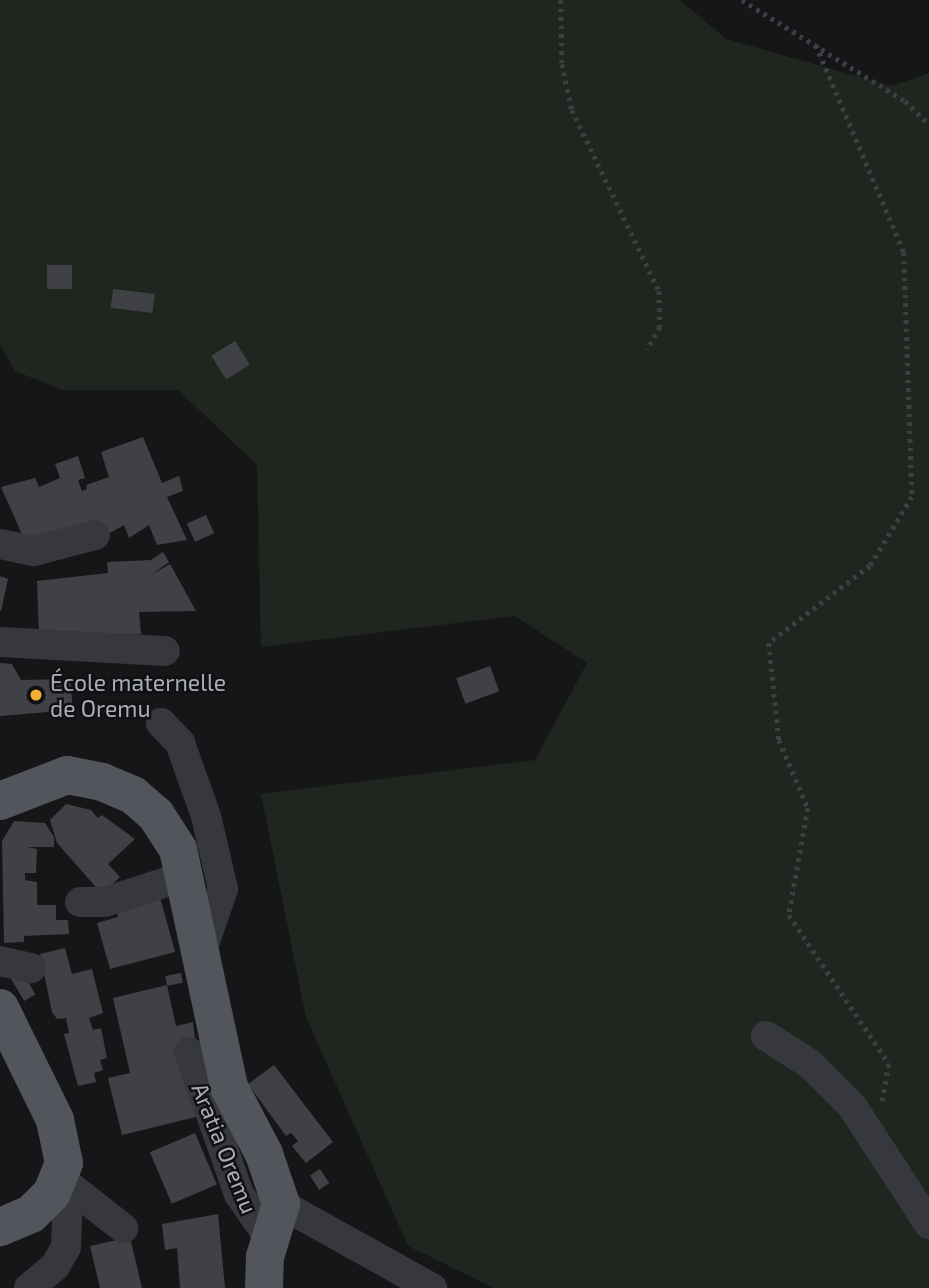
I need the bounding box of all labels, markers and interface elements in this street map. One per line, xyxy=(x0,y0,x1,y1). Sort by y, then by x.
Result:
place label: École maternelle de Oremu xyxy=(50,668,226,722)
marker: École maternelle de Oremu xyxy=(28,687,44,703)
street label: Aratia Oremu xyxy=(186,1079,264,1217)

